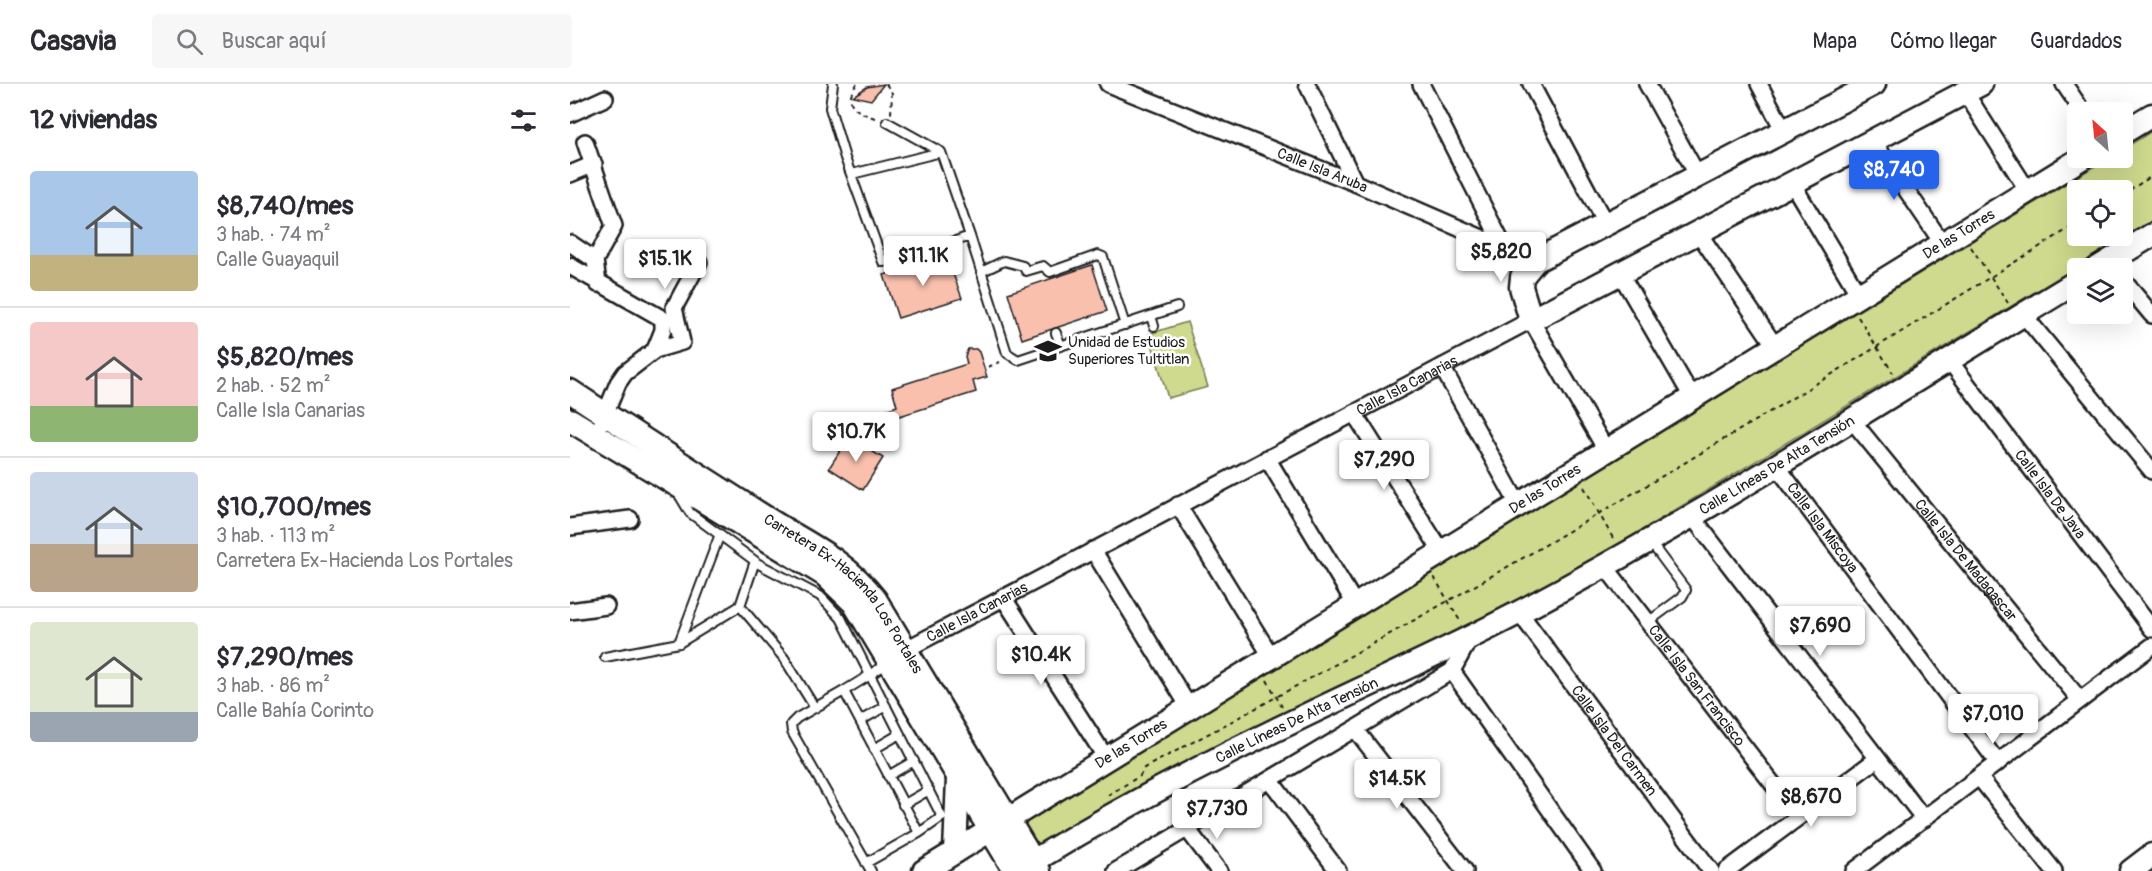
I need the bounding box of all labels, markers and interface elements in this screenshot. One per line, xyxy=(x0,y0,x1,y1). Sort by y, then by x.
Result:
search box xyxy=(152,14,572,68)
text: Casavia xyxy=(30,24,116,59)
icon: search xyxy=(173,25,206,58)
text: Buscar aquí xyxy=(221,27,327,55)
text: Mapa xyxy=(1812,28,1857,55)
text: Cómo llegar xyxy=(1890,28,1997,55)
text: Guardados xyxy=(2030,28,2122,55)
north arrow xyxy=(2067,102,2133,168)
map controls xyxy=(2067,102,2133,324)
text: 12 viviendas xyxy=(30,104,157,136)
icon: filters xyxy=(507,104,540,137)
street label: Calle Isla Aruba xyxy=(1274,144,1370,197)
pin: $8,740 xyxy=(1845,150,1943,201)
text: $8,740 xyxy=(1863,157,1925,182)
button: locate xyxy=(2067,180,2133,246)
text: $8,740/mes xyxy=(216,190,353,222)
icon: home xyxy=(78,195,150,267)
street label: De las Torres xyxy=(1919,205,1999,264)
text: 3 hab. · 74 m² xyxy=(216,222,331,247)
pin: $5,820 xyxy=(1452,232,1550,283)
pin: $11.1K xyxy=(874,236,972,287)
pin: $15.1K xyxy=(616,239,714,290)
text: $5,820 xyxy=(1470,239,1532,264)
text: $11.1K xyxy=(898,243,948,268)
text: $15.1K xyxy=(638,246,692,271)
text: Calle Guayaquil xyxy=(216,247,340,272)
button: layers xyxy=(2067,258,2133,324)
place label: Unidad de Estudios Superiores Tultitlan xyxy=(1068,333,1190,369)
school or university icon: Unidad de Estudios Superiores Tultitlan xyxy=(1033,336,1063,366)
text: $5,820/mes xyxy=(216,341,353,373)
icon: home xyxy=(78,346,150,418)
street label: Calle Isla Canarias xyxy=(1353,351,1461,420)
text: 2 hab. · 52 m² xyxy=(216,373,331,398)
text: Calle Isla Canarias xyxy=(216,398,365,423)
street label: Calle Líneas De Alta Tensión xyxy=(1696,411,1858,520)
pin: $10.7K xyxy=(807,412,905,463)
text: $10.7K xyxy=(826,419,886,444)
pin: $7,290 xyxy=(1335,440,1433,491)
street label: Calle Isla De Java xyxy=(2010,446,2090,543)
text: $7,290 xyxy=(1353,447,1415,472)
street label: De las Torres xyxy=(1506,460,1585,519)
street label: Calle Isla Miscoya xyxy=(1782,479,1862,577)
text: $10,700/mes xyxy=(216,491,371,523)
street label: Calle Isla De Madagascar xyxy=(1910,495,2021,626)
icon: home xyxy=(78,496,150,568)
street label: Carretera Ex-Hacienda Los Portales xyxy=(760,510,927,677)
text: 3 hab. · 113 m² xyxy=(216,523,335,548)
text: Carretera Ex-Hacienda Los Portales xyxy=(216,548,513,573)
street label: Calle Isla Canarias xyxy=(923,578,1031,647)
pin: $7,690 xyxy=(1771,606,1869,657)
text: $7,690 xyxy=(1789,613,1851,638)
street label: Calle Isla San Francisco xyxy=(1644,621,1749,750)
pin: $10.4K xyxy=(992,635,1090,686)
text: $7,290/mes xyxy=(216,641,353,673)
text: $10.4K xyxy=(1011,642,1071,667)
icon: home xyxy=(78,646,150,718)
text: 3 hab. · 86 m² xyxy=(216,673,330,698)
street label: Calle Líneas De Alta Tensión xyxy=(1213,673,1381,768)
street label: Calle Isla Del Carmen xyxy=(1567,682,1661,800)
pin: $7,010 xyxy=(1944,694,2042,745)
text: Calle Bahía Corinto xyxy=(216,698,374,723)
text: $7,010 xyxy=(1962,701,2024,726)
street label: De las Torres xyxy=(1092,715,1171,773)
pin: $14.5K xyxy=(1348,759,1446,810)
text: $14.5K xyxy=(1368,766,1426,791)
pin: $8,670 xyxy=(1762,777,1860,828)
text: $8,670 xyxy=(1780,784,1842,809)
pin: $7,730 xyxy=(1168,789,1266,840)
text: $7,730 xyxy=(1186,796,1248,821)

